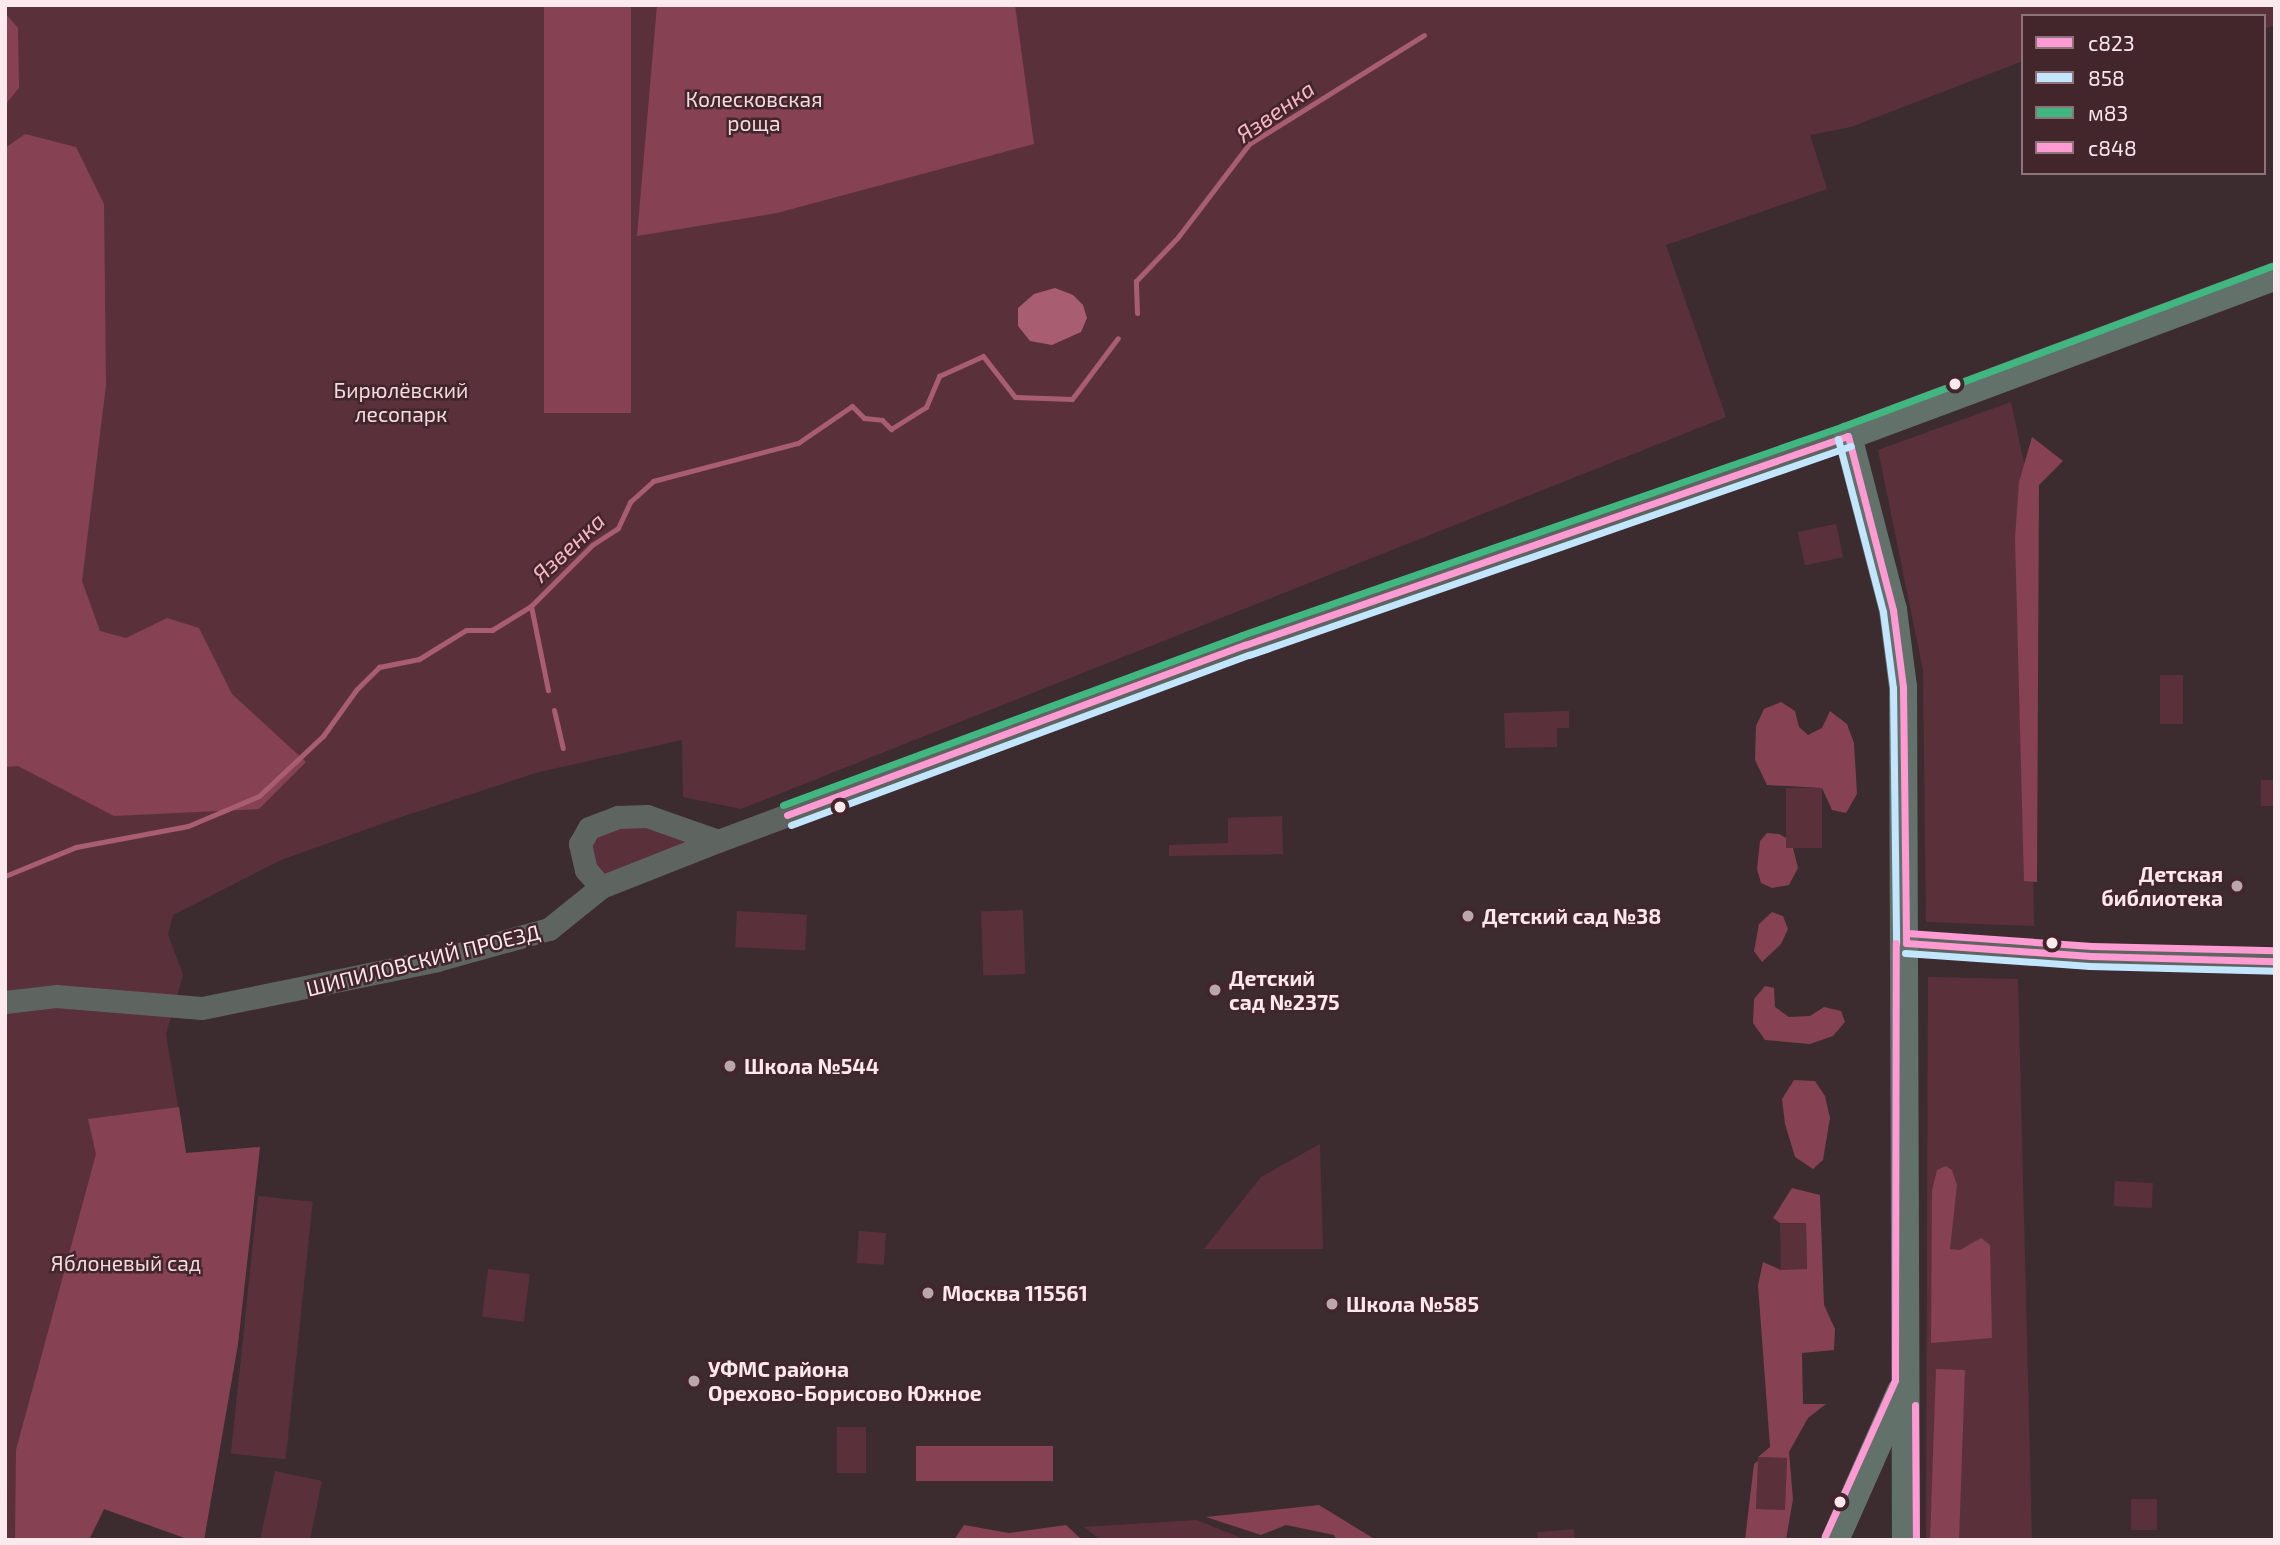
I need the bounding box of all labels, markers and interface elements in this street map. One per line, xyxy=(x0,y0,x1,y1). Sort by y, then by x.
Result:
legend xyxy=(2021,14,2266,175)
text: с823 xyxy=(2088,30,2135,55)
text: 858 xyxy=(2088,65,2125,90)
water label: Язвенка xyxy=(1231,74,1319,148)
park label: Колесковская роща xyxy=(685,86,823,136)
text: м83 xyxy=(2088,100,2128,125)
text: с848 xyxy=(2088,135,2137,160)
park label: Бирюлёвский лесопарк xyxy=(334,377,468,427)
unlabelled marker xyxy=(1948,377,1962,391)
water label: Язвенка xyxy=(526,507,610,587)
unlabelled marker xyxy=(833,800,847,814)
place label: Детская библиотека xyxy=(2101,861,2223,911)
marker: Детская библиотека xyxy=(2229,878,2245,894)
place label: Детский сад №38 xyxy=(1482,903,1661,929)
marker: Детский сад №38 xyxy=(1460,908,1476,924)
street label: ШИПИЛОВСКИЙ ПРОЕЗД xyxy=(304,919,542,1001)
unlabelled marker xyxy=(2045,936,2059,950)
place label: Детский сад №2375 xyxy=(1229,965,1340,1015)
marker: Детский сад №2375 xyxy=(1207,982,1223,998)
place label: Школа №544 xyxy=(744,1053,879,1079)
marker: Школа №544 xyxy=(722,1058,738,1074)
park label: Яблоневый сад xyxy=(51,1250,201,1276)
place label: Москва 115561 xyxy=(942,1280,1088,1306)
marker: Москва 115561 xyxy=(920,1285,936,1301)
place label: Школа №585 xyxy=(1346,1291,1479,1317)
marker: Школа №585 xyxy=(1324,1296,1340,1312)
place label: УФМС района Орехово-Борисово Южное xyxy=(708,1356,982,1406)
marker: УФМС района Орехово-Борисово Южное xyxy=(686,1373,702,1389)
unlabelled marker xyxy=(1833,1495,1847,1509)

